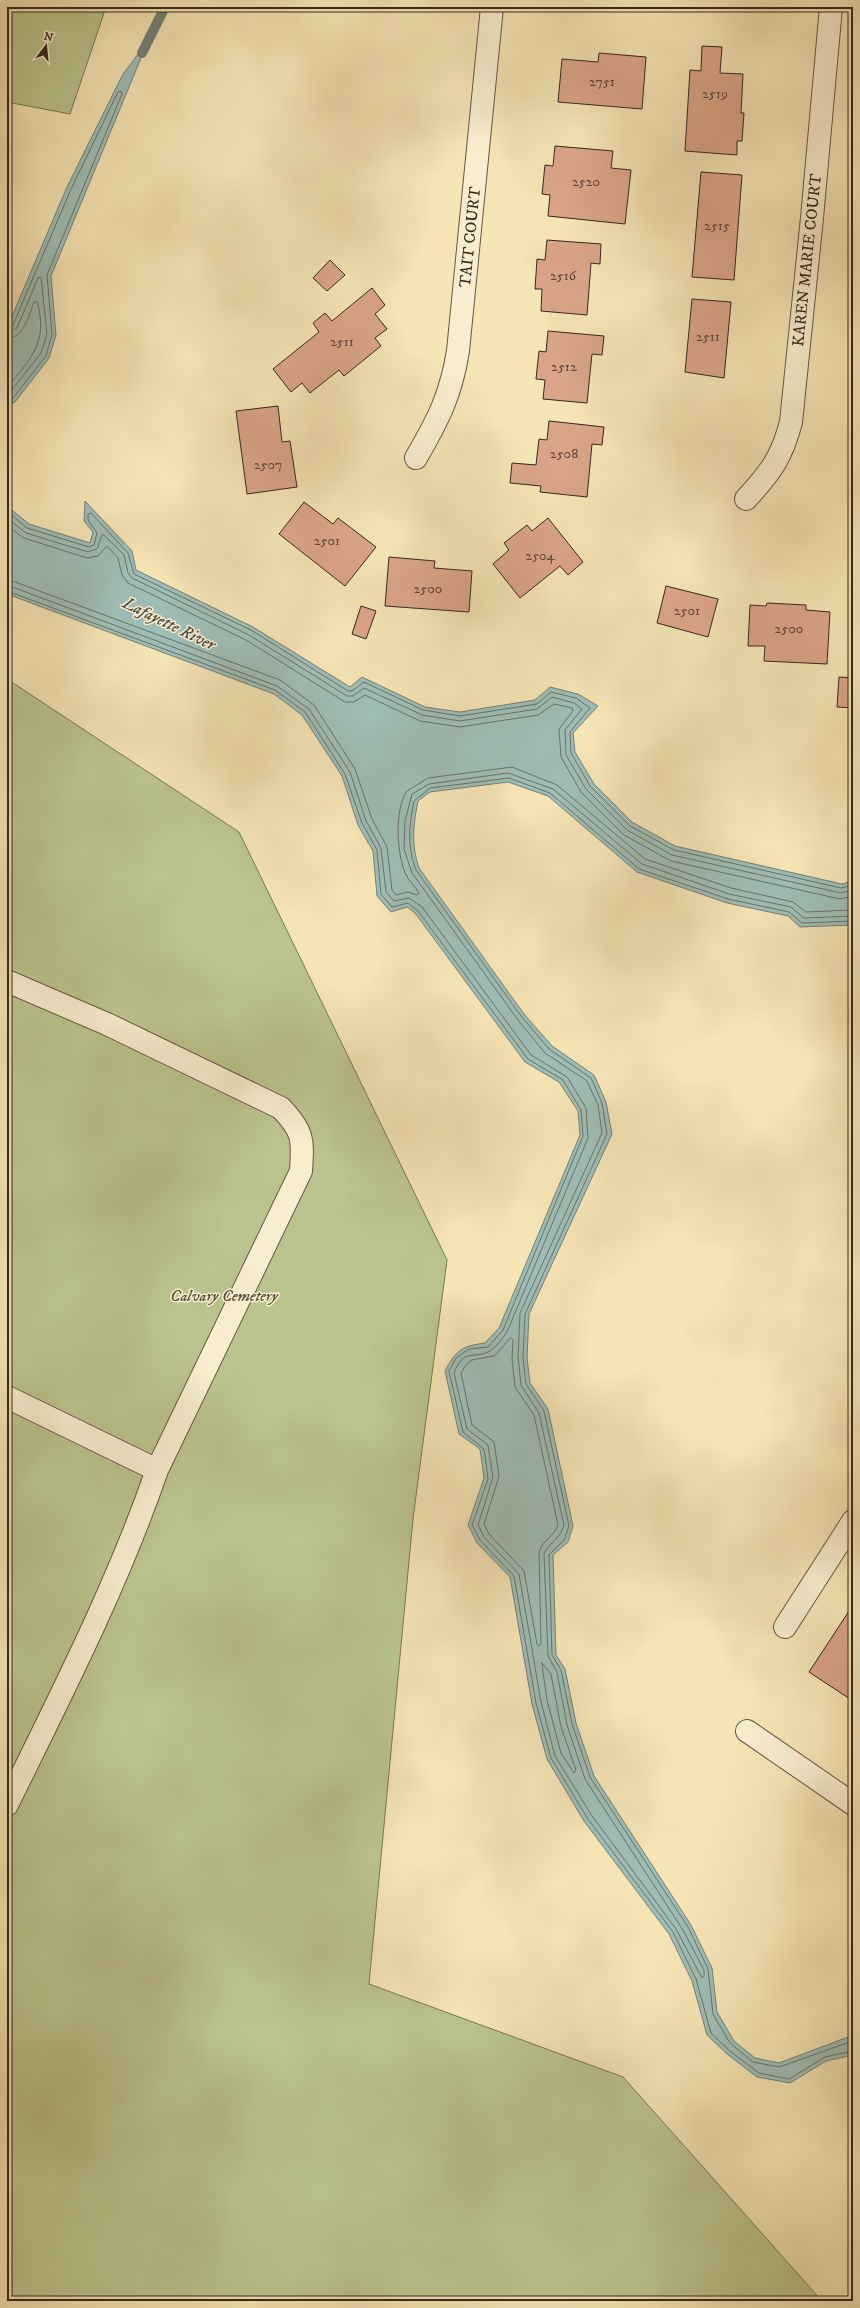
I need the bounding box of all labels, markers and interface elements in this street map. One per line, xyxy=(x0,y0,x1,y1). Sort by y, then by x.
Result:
north arrow xyxy=(26,26,66,66)
text: N xyxy=(42,29,55,45)
house number: 2751 xyxy=(589,73,615,91)
house number: 2519 xyxy=(702,85,728,103)
house number: 2520 xyxy=(572,173,600,191)
street label: KAREN MARIE COURT xyxy=(788,173,826,347)
street label: TAIT COURT xyxy=(455,186,485,288)
house number: 2515 xyxy=(704,217,730,235)
house number: 2516 xyxy=(550,267,577,285)
house number: 2511 xyxy=(696,328,720,346)
house number: 2511 xyxy=(330,333,354,351)
house number: 2512 xyxy=(551,358,577,376)
house number: 2508 xyxy=(550,445,578,463)
house number: 2507 xyxy=(254,456,282,474)
house number: 2501 xyxy=(314,532,340,550)
house number: 2504 xyxy=(525,547,556,565)
house number: 2500 xyxy=(414,580,442,598)
water label: Lafayette River xyxy=(118,592,221,657)
house number: 2501 xyxy=(674,602,700,620)
house number: 2500 xyxy=(775,620,803,638)
park label: Calvary Cemetery xyxy=(170,1286,279,1306)

